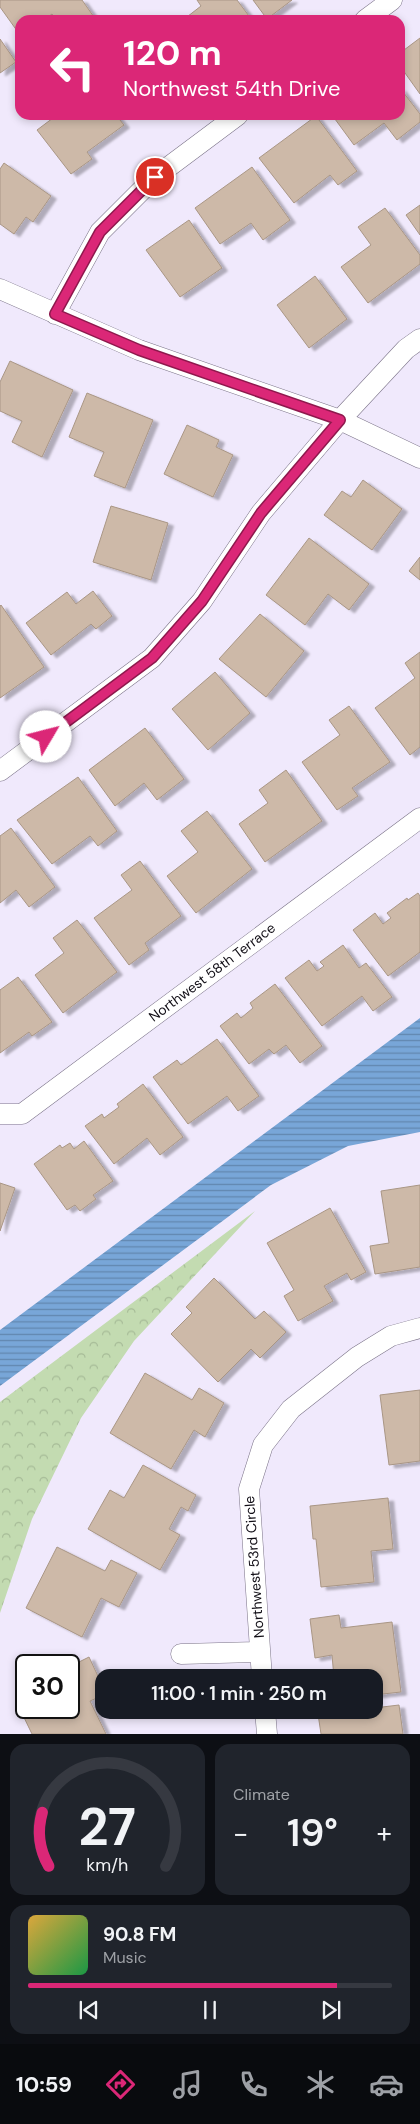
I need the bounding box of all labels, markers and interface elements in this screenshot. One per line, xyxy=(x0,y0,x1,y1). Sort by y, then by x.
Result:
text: 120 m xyxy=(123,30,222,76)
icon: left xyxy=(40,35,105,100)
text: Northwest 54th Drive xyxy=(123,74,341,103)
pin xyxy=(134,156,176,198)
icon: arrive xyxy=(141,163,169,191)
position arrow xyxy=(19,710,71,762)
street label: Northwest 58th Terrace xyxy=(145,919,279,1025)
street label: Northwest 53rd Circle xyxy=(240,1495,268,1639)
speed limit sign: 30 xyxy=(15,1654,80,1719)
text: 11:00 · 1 min · 250 m xyxy=(151,1681,327,1706)
text: Climate xyxy=(233,1784,290,1805)
text: 27 xyxy=(79,1793,136,1861)
text: 19° xyxy=(287,1808,338,1858)
text: − xyxy=(233,1815,248,1852)
text: + xyxy=(377,1815,392,1852)
text: km/h xyxy=(86,1853,129,1877)
text: 90.8 FM xyxy=(103,1922,176,1947)
text: Music xyxy=(103,1947,147,1968)
icon: previous xyxy=(75,1996,103,2024)
icon: pause xyxy=(196,1996,224,2024)
icon: next xyxy=(317,1996,345,2024)
icon: directions xyxy=(103,2067,138,2102)
icon: music xyxy=(170,2067,205,2102)
icon: phone xyxy=(236,2067,271,2102)
icon: climate xyxy=(303,2067,338,2102)
icon: car xyxy=(369,2067,404,2102)
text: 10:59 xyxy=(16,2070,72,2099)

